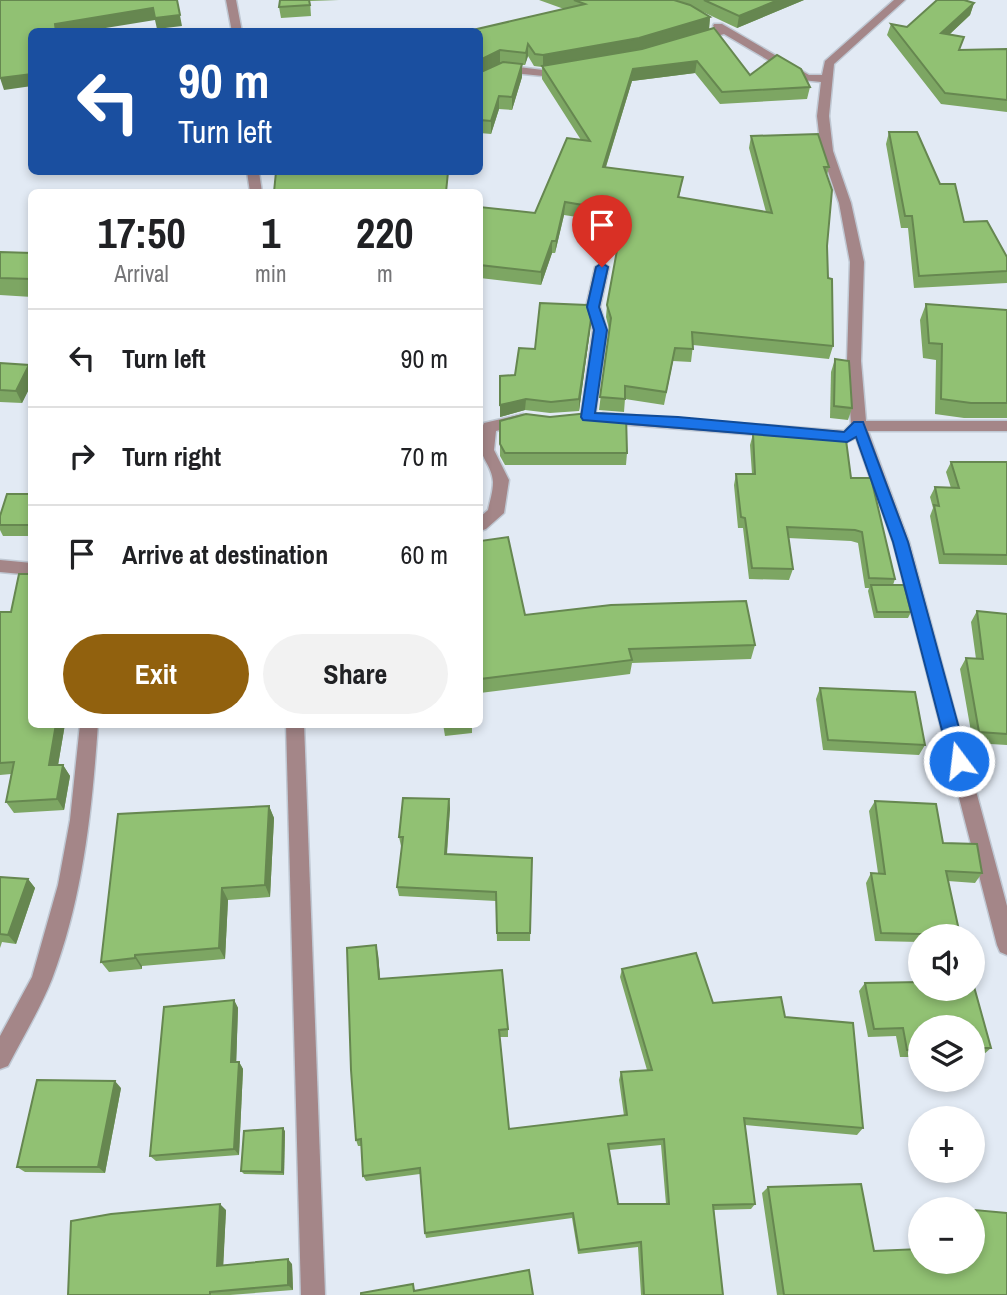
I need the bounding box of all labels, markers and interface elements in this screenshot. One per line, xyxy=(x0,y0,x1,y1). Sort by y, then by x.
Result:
text: 90 m xyxy=(178,47,270,113)
icon: left xyxy=(63,56,154,147)
text: Turn left xyxy=(178,110,272,153)
pin xyxy=(572,195,632,267)
text: 17:50 xyxy=(98,205,186,261)
text: 1 xyxy=(261,205,280,261)
text: 220 xyxy=(356,205,414,261)
icon: arrive xyxy=(583,206,621,244)
text: Arrival xyxy=(114,258,169,289)
text: min xyxy=(255,258,287,289)
text: m xyxy=(377,258,393,289)
icon: left xyxy=(63,339,101,377)
text: Turn left xyxy=(122,341,206,376)
text: 90 m xyxy=(401,341,448,376)
icon: right xyxy=(63,437,101,475)
text: Turn right xyxy=(122,439,221,474)
text: 70 m xyxy=(401,439,448,474)
icon: arrive xyxy=(63,535,101,573)
text: Arrive at destination xyxy=(122,537,328,572)
text: 60 m xyxy=(401,537,448,572)
button: Exit xyxy=(63,634,249,714)
button: Share xyxy=(263,634,448,714)
position arrow xyxy=(922,724,996,798)
map controls xyxy=(908,924,985,1274)
button: sound xyxy=(908,924,985,1001)
button: layers xyxy=(908,1015,985,1092)
button: + xyxy=(908,1106,985,1183)
button: − xyxy=(908,1197,985,1274)

